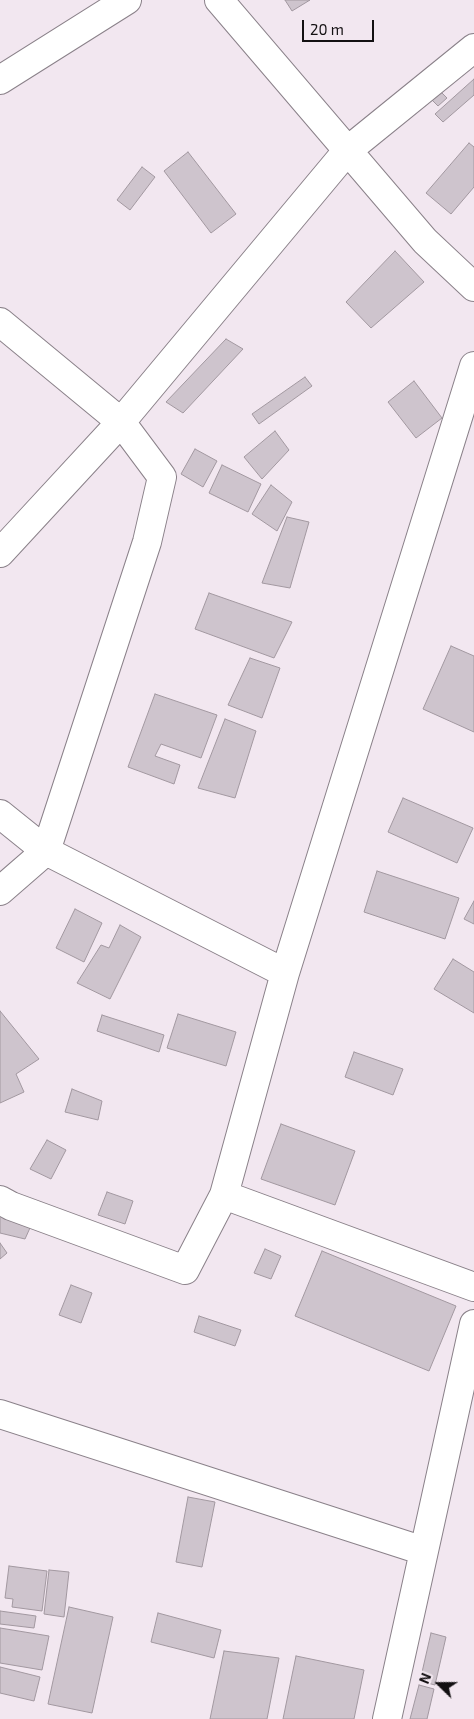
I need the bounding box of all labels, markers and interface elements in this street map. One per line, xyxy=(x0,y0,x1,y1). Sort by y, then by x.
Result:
scale bar xyxy=(304,10,376,42)
text: 20 m xyxy=(310,20,344,38)
north arrow xyxy=(414,1659,464,1709)
text: N xyxy=(415,1670,434,1686)

